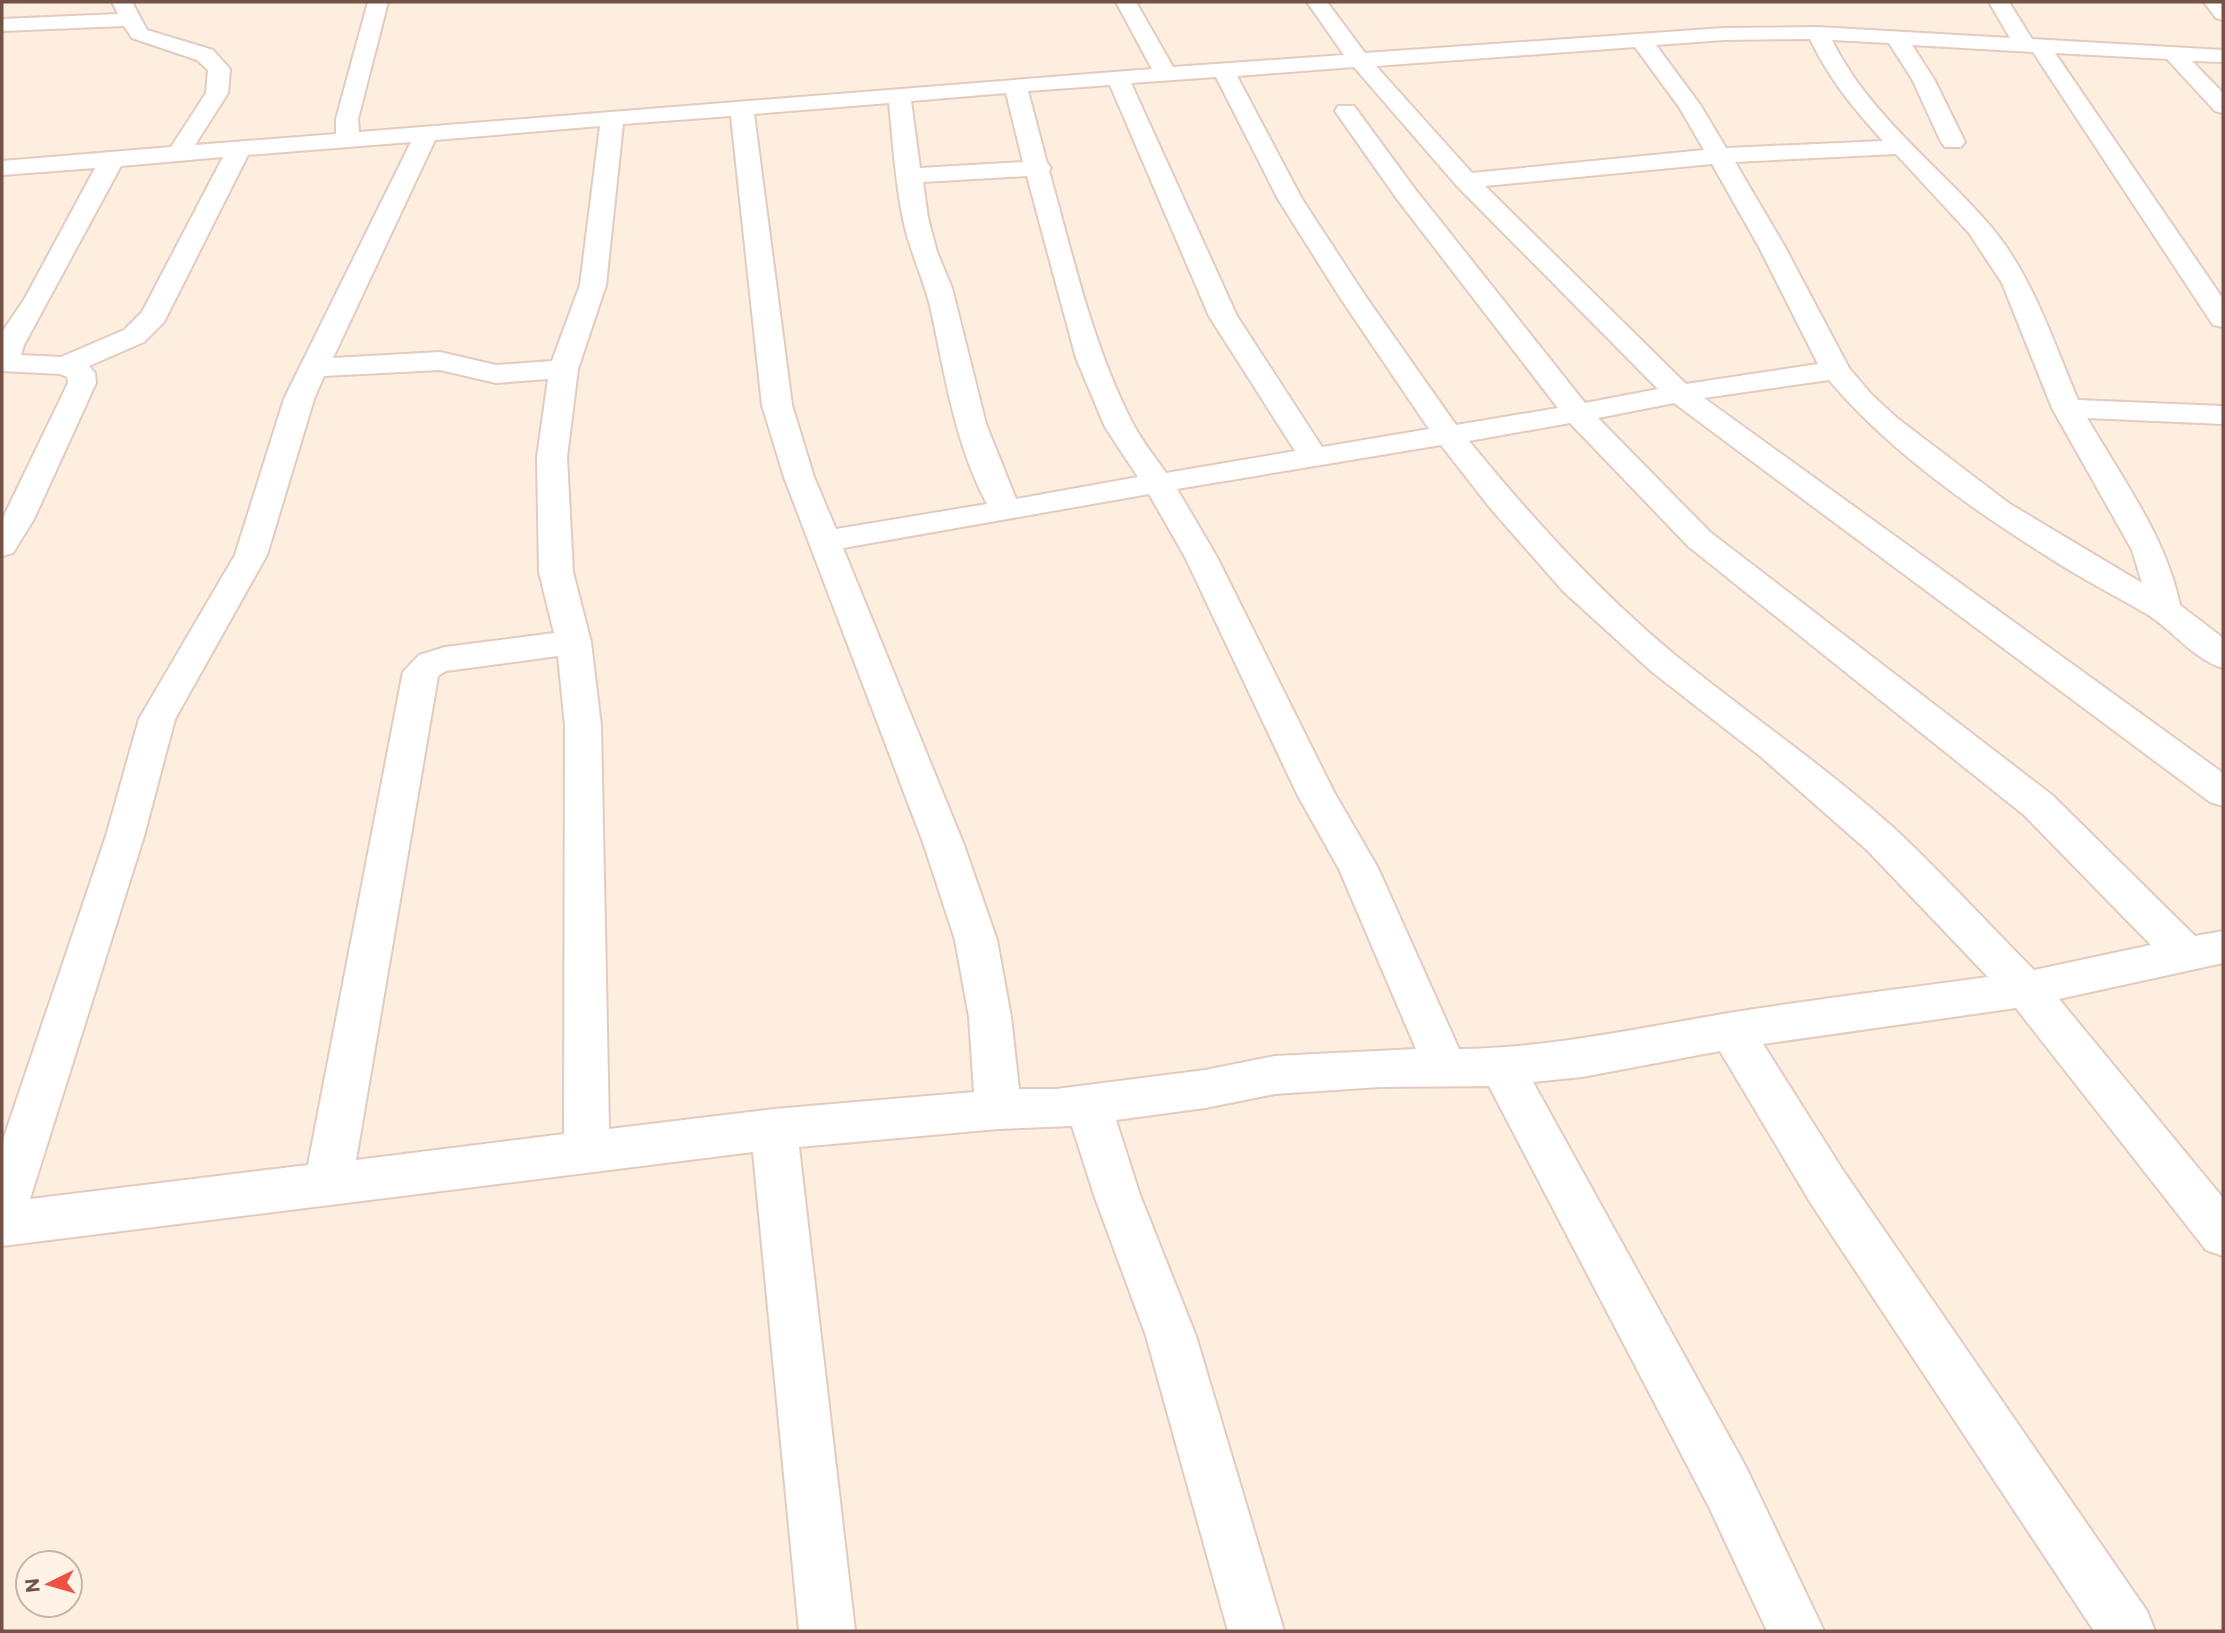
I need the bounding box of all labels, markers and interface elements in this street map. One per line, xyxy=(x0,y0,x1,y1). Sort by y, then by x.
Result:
north arrow xyxy=(14,1549,84,1619)
text: N xyxy=(19,1577,44,1594)

